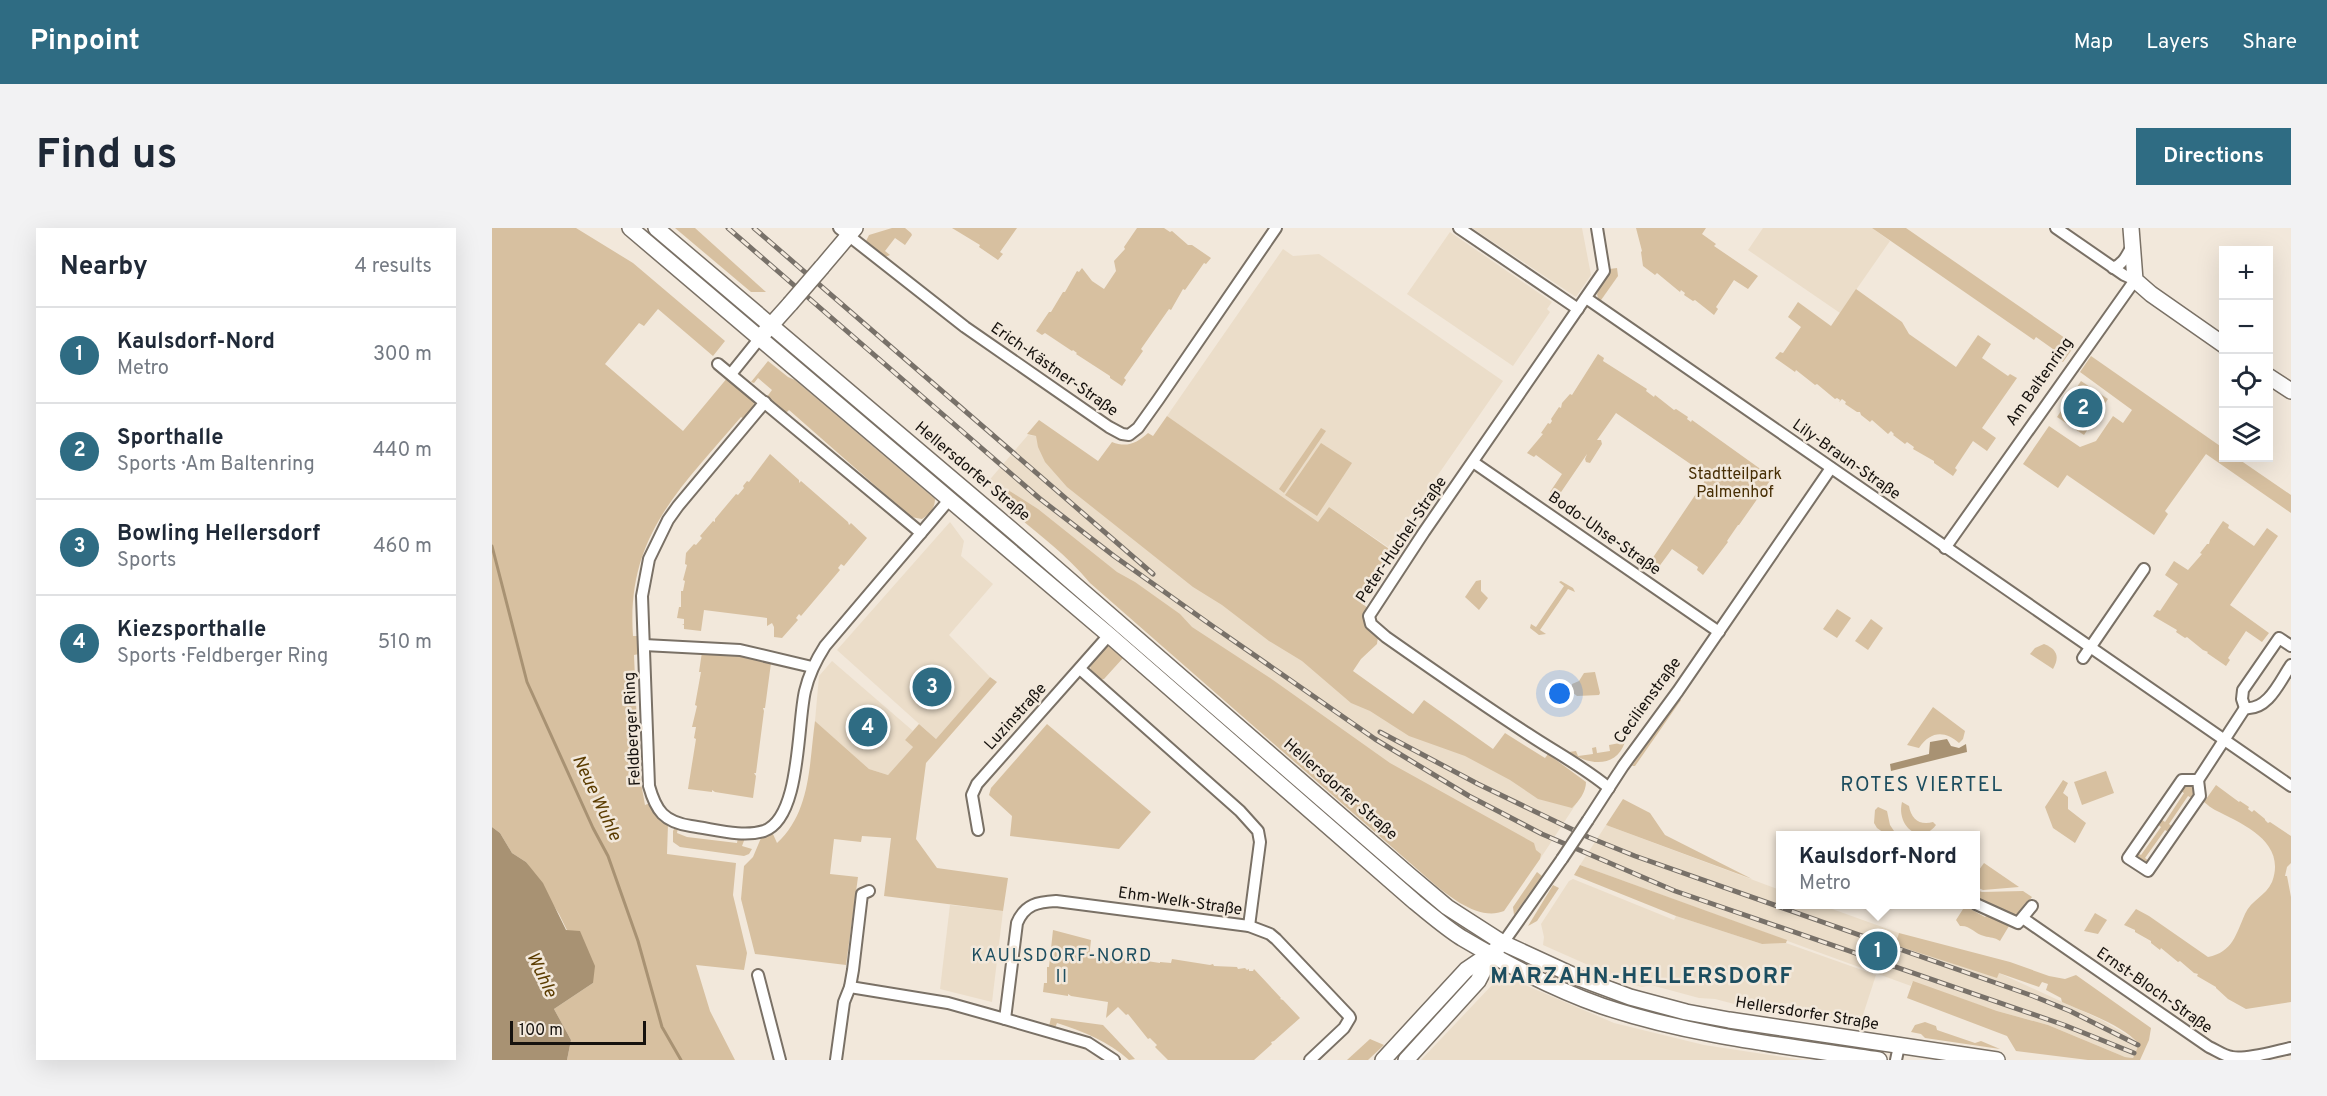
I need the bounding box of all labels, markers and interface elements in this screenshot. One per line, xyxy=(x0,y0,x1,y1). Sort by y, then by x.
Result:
text: Pinpoint xyxy=(30,24,140,60)
text: Map xyxy=(2074,29,2113,56)
text: Layers xyxy=(2146,29,2209,56)
text: Share xyxy=(2242,29,2297,56)
button: Directions xyxy=(2136,128,2291,185)
text: Find us xyxy=(36,130,177,183)
map controls xyxy=(2219,246,2273,462)
button: + xyxy=(2219,246,2273,300)
text: Nearby xyxy=(60,251,148,284)
text: 4 results xyxy=(355,254,432,280)
button: − xyxy=(2219,300,2273,354)
street label: Erich-Kästner-Straße xyxy=(986,318,1122,422)
text: Kaulsdorf-Nord xyxy=(117,329,275,356)
street label: Am Baltenring xyxy=(2002,334,2078,430)
text: 1 xyxy=(76,342,84,368)
text: 300 m xyxy=(373,342,432,368)
button: locate xyxy=(2219,354,2273,408)
text: Metro xyxy=(117,356,169,382)
pin: 2 xyxy=(2064,386,2102,430)
button: layers xyxy=(2219,408,2273,462)
street label: Lily-Braun-Straße xyxy=(1788,415,1904,505)
street label: Hellersdorfer Straße xyxy=(910,418,1034,526)
text: Sporthalle xyxy=(117,425,223,452)
text: 2 xyxy=(73,438,86,464)
text: 440 m xyxy=(373,438,432,464)
text: Sports · Am Baltenring xyxy=(117,452,315,478)
park label: Stadtteilpark Palmenhof xyxy=(1688,465,1782,503)
street label: Peter-Huchel-Straße xyxy=(1352,473,1452,607)
street label: Bodo-Uhse-Straße xyxy=(1544,488,1664,580)
text: Bowling Hellersdorf xyxy=(117,521,320,548)
text: 3 xyxy=(74,534,86,560)
text: 460 m xyxy=(373,534,432,560)
text: Sports xyxy=(117,548,177,574)
text: Kiezsporthalle xyxy=(117,617,266,644)
text: 4 xyxy=(73,630,86,656)
text: 510 m xyxy=(378,630,432,656)
text: Sports · Feldberger Ring xyxy=(117,644,328,670)
street label: Cecilienstraße xyxy=(1610,654,1686,748)
pin: 3 xyxy=(912,664,952,710)
street label: Feldberger Ring xyxy=(620,672,646,786)
street label: Luzinstraße xyxy=(981,679,1051,755)
your location xyxy=(1545,679,1574,708)
pin: 4 xyxy=(848,704,887,750)
street label: Hellersdorfer Straße xyxy=(1279,735,1401,845)
water label: Neue Wuhle xyxy=(566,751,626,845)
district label: ROTES VIERTEL xyxy=(1840,773,2004,799)
popup xyxy=(1776,831,1980,909)
text: Kaulsdorf-Nord xyxy=(1799,844,1957,871)
text: Metro xyxy=(1799,871,1851,897)
street label: Ehm-Welk-Straße xyxy=(1117,883,1243,921)
pin: 1 xyxy=(1858,928,1898,974)
street label: Ernst-Bloch-Straße xyxy=(2092,943,2216,1039)
district label: KAULSDORF-NORD II xyxy=(971,945,1153,989)
water label: Wuhle xyxy=(520,949,562,1002)
district label: MARZAHN-HELLERSDORF xyxy=(1490,964,1794,991)
street label: Hellersdorfer Straße xyxy=(1734,993,1880,1035)
scale bar xyxy=(510,1018,646,1046)
text: 100 m xyxy=(519,1021,563,1041)

